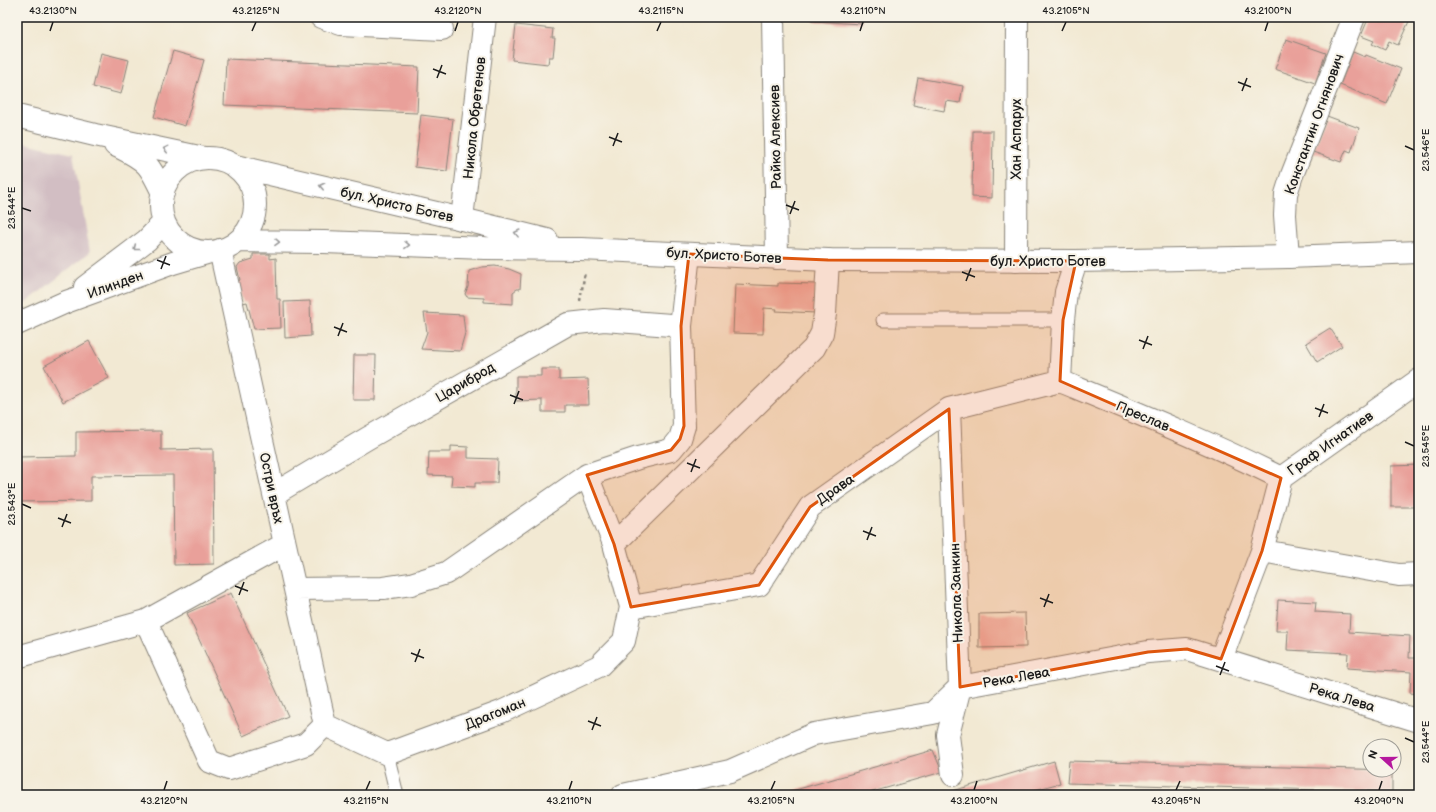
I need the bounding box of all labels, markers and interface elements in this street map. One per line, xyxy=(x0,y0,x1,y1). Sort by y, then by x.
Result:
text: 43.2130°N xyxy=(29,5,77,17)
text: 43.2125°N xyxy=(232,5,280,17)
text: 43.2120°N xyxy=(434,5,482,17)
text: 43.2115°N xyxy=(638,5,684,17)
text: 43.2110°N xyxy=(840,5,886,17)
text: 43.2105°N xyxy=(1042,5,1090,17)
text: 43.2100°N xyxy=(1244,5,1292,17)
street label: Константин Огнянович xyxy=(1281,52,1348,197)
street label: Никола Обретенов xyxy=(460,55,489,180)
street label: Райко Алексиев xyxy=(766,84,785,189)
street label: Хан Аспарух xyxy=(1008,98,1025,179)
text: 23.546°E xyxy=(1420,128,1432,171)
one-way arrow xyxy=(163,146,169,154)
one-way arrow xyxy=(319,183,325,191)
street label: бул. Христо Ботев xyxy=(339,183,456,226)
text: 23.544°E xyxy=(6,186,18,229)
one-way arrow xyxy=(513,229,520,237)
one-way arrow xyxy=(274,238,280,246)
one-way arrow xyxy=(404,241,410,250)
one-way arrow xyxy=(133,244,140,251)
street label: бул. Христо Ботев xyxy=(666,244,783,267)
street label: бул. Христо Ботев xyxy=(990,253,1106,270)
street label: Илинден xyxy=(85,267,145,302)
street label: Цариброд xyxy=(433,358,498,406)
street label: Преслав xyxy=(1113,398,1173,436)
street label: Граф Игнатиев xyxy=(1284,407,1377,479)
text: 23.545°E xyxy=(1420,424,1432,467)
street label: Остри връх xyxy=(256,451,287,526)
street label: Драва xyxy=(813,470,858,508)
text: 23.543°E xyxy=(6,482,18,525)
street label: Никола Занкин xyxy=(946,543,967,643)
street label: Река Лева xyxy=(981,663,1052,692)
street label: Река Лева xyxy=(1307,679,1378,716)
street label: Драгоман xyxy=(462,694,528,733)
text: 23.544°E xyxy=(1420,720,1432,763)
north arrow xyxy=(1362,738,1402,778)
text: N xyxy=(1366,748,1381,761)
text: 43.2120°N xyxy=(140,795,188,807)
text: 43.2115°N xyxy=(343,795,389,807)
text: 43.2110°N xyxy=(546,795,592,807)
text: 43.2105°N xyxy=(747,795,795,807)
text: 43.2100°N xyxy=(950,795,998,807)
text: 43.2095°N xyxy=(1151,795,1201,807)
text: 43.2090°N xyxy=(1354,795,1404,807)

